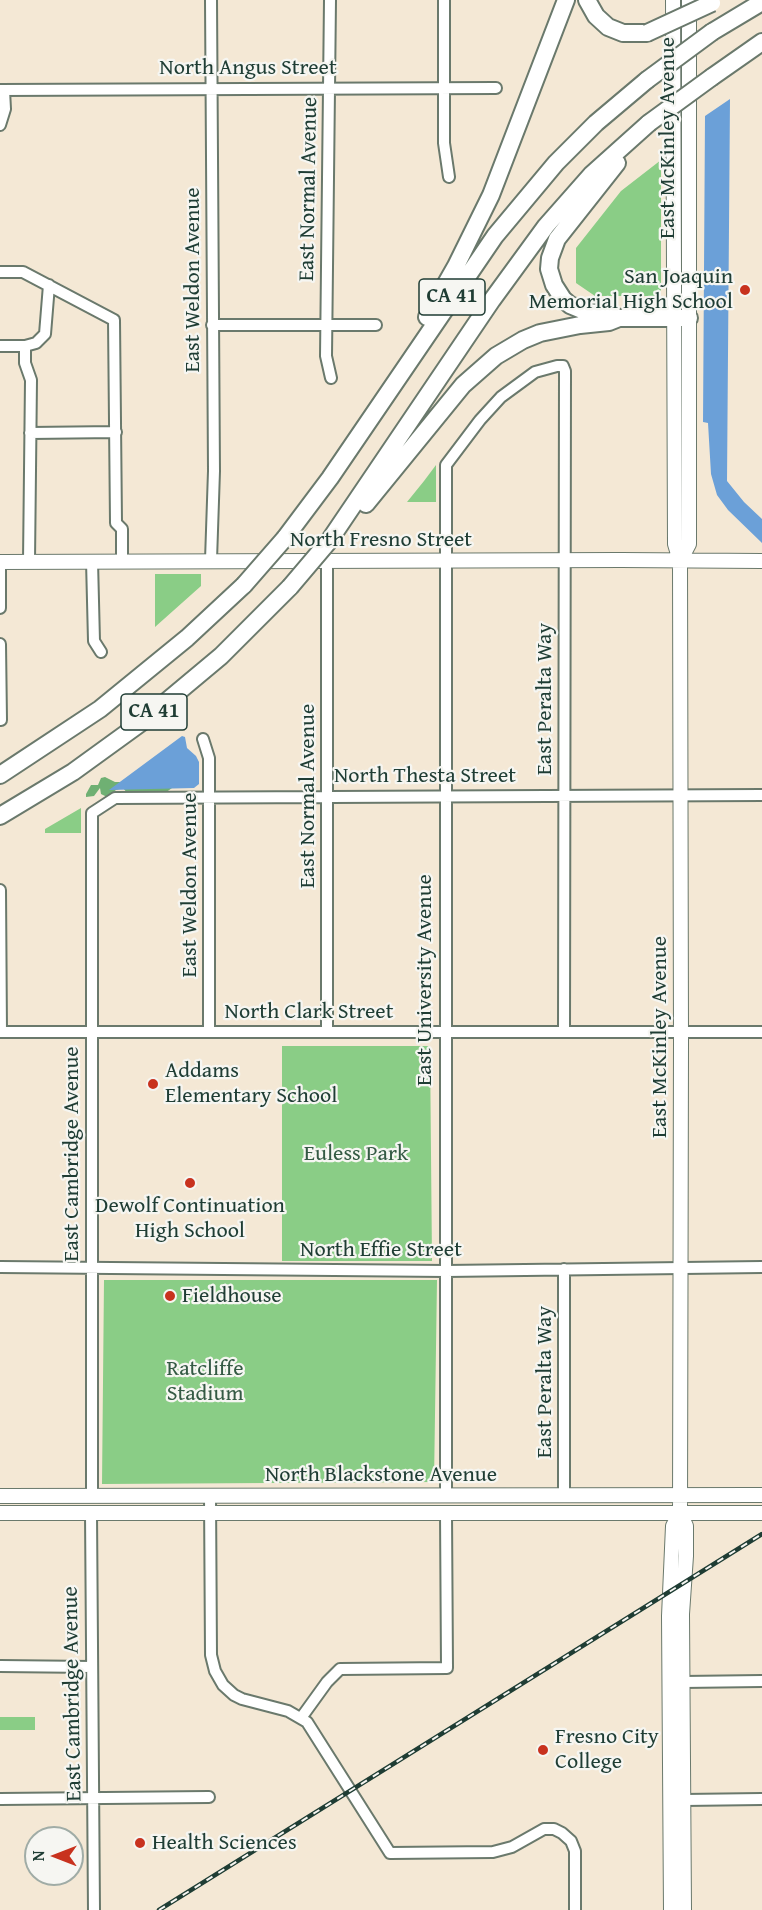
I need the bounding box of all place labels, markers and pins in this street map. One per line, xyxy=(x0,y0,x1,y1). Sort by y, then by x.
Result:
place label: San Joaquin Memorial High School xyxy=(529,264,733,316)
marker: San Joaquin Memorial High School xyxy=(738,283,752,297)
place label: Addams Elementary School xyxy=(165,1058,337,1110)
marker: Addams Elementary School xyxy=(146,1077,160,1091)
marker: Dewolf Continuation High School xyxy=(183,1176,197,1190)
place label: Dewolf Continuation High School xyxy=(95,1193,285,1244)
place label: Fieldhouse xyxy=(182,1283,282,1309)
marker: Fieldhouse xyxy=(163,1289,177,1303)
place label: Fresno City College xyxy=(555,1724,659,1776)
marker: Fresno City College xyxy=(536,1743,550,1757)
place label: Health Sciences xyxy=(152,1830,297,1856)
marker: Health Sciences xyxy=(133,1836,147,1850)

